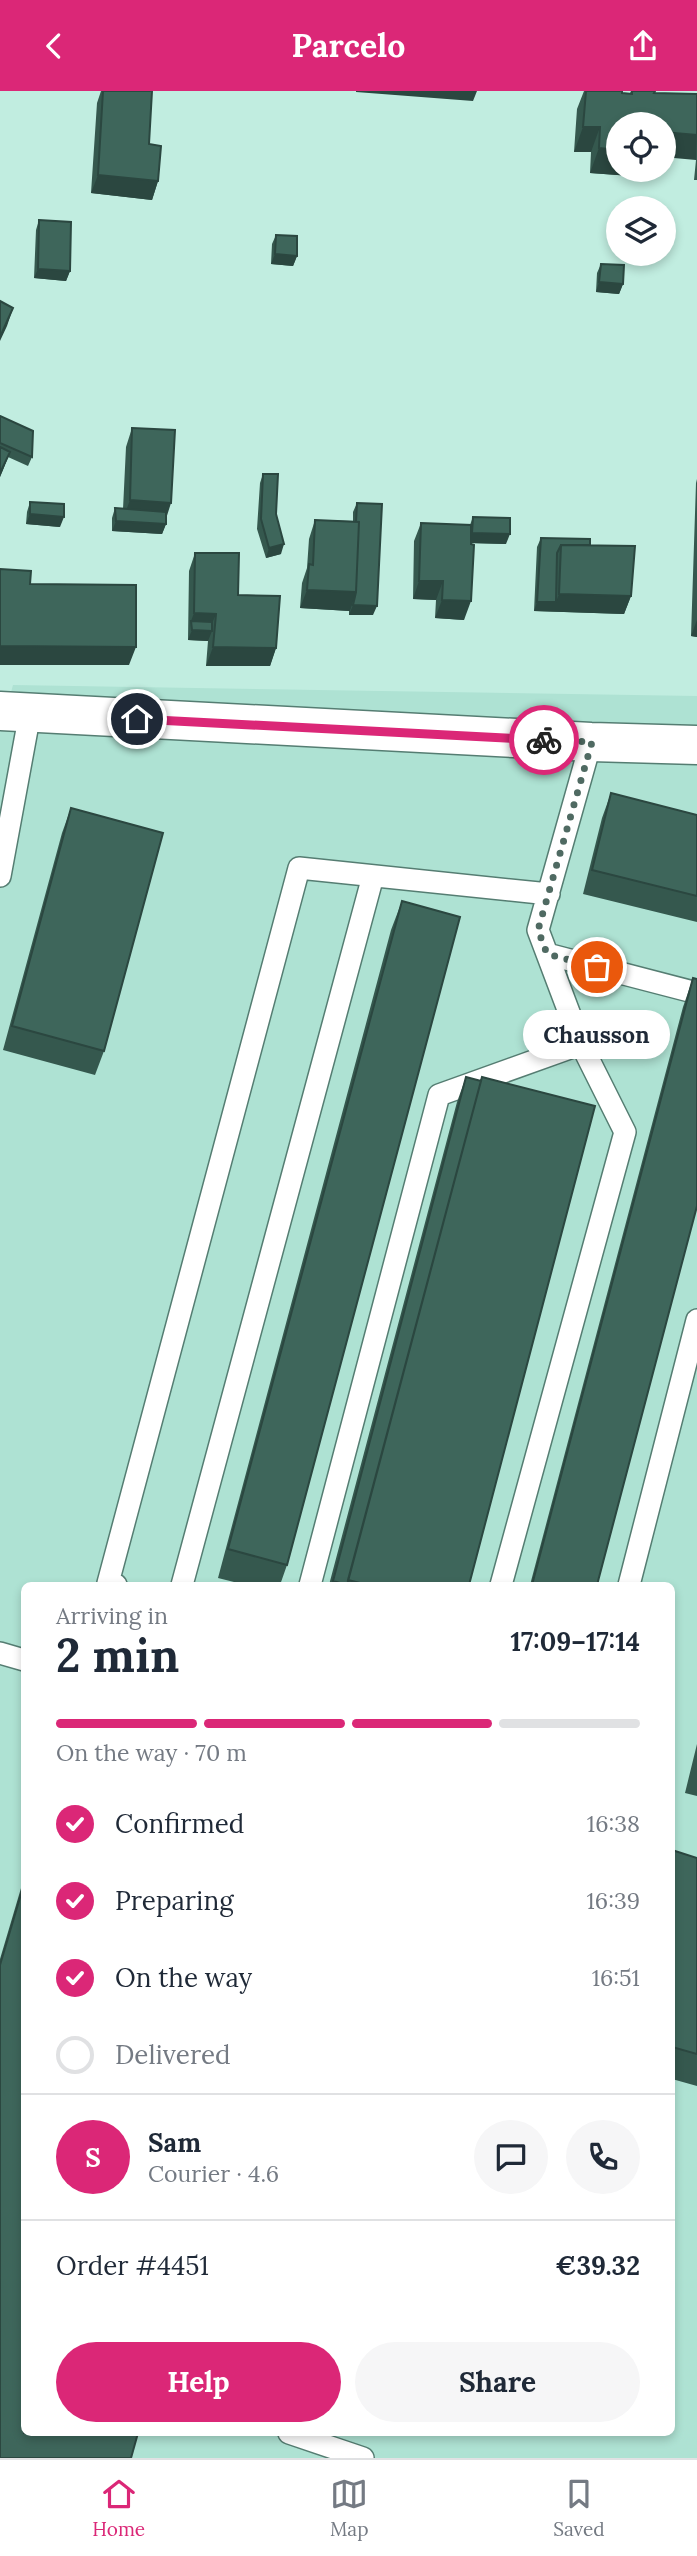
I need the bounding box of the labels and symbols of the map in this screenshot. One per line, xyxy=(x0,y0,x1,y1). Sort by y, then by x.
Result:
pin xyxy=(107,689,167,749)
courier xyxy=(509,705,579,775)
pin xyxy=(567,937,627,997)
callout: Chausson xyxy=(524,1009,670,1058)

